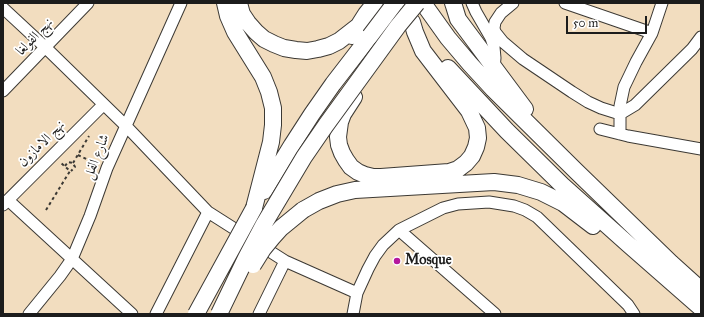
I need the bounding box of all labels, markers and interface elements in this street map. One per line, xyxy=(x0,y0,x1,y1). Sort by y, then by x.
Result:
scale bar xyxy=(568,8,649,34)
street label: نهج الفولغا xyxy=(13,15,57,59)
text: 50 m xyxy=(573,16,598,30)
street label: نهج الامازون xyxy=(15,117,69,171)
street label: شارع الفل xyxy=(80,132,114,182)
place label: Mosque xyxy=(405,253,452,269)
marker: Mosque xyxy=(392,256,402,266)

